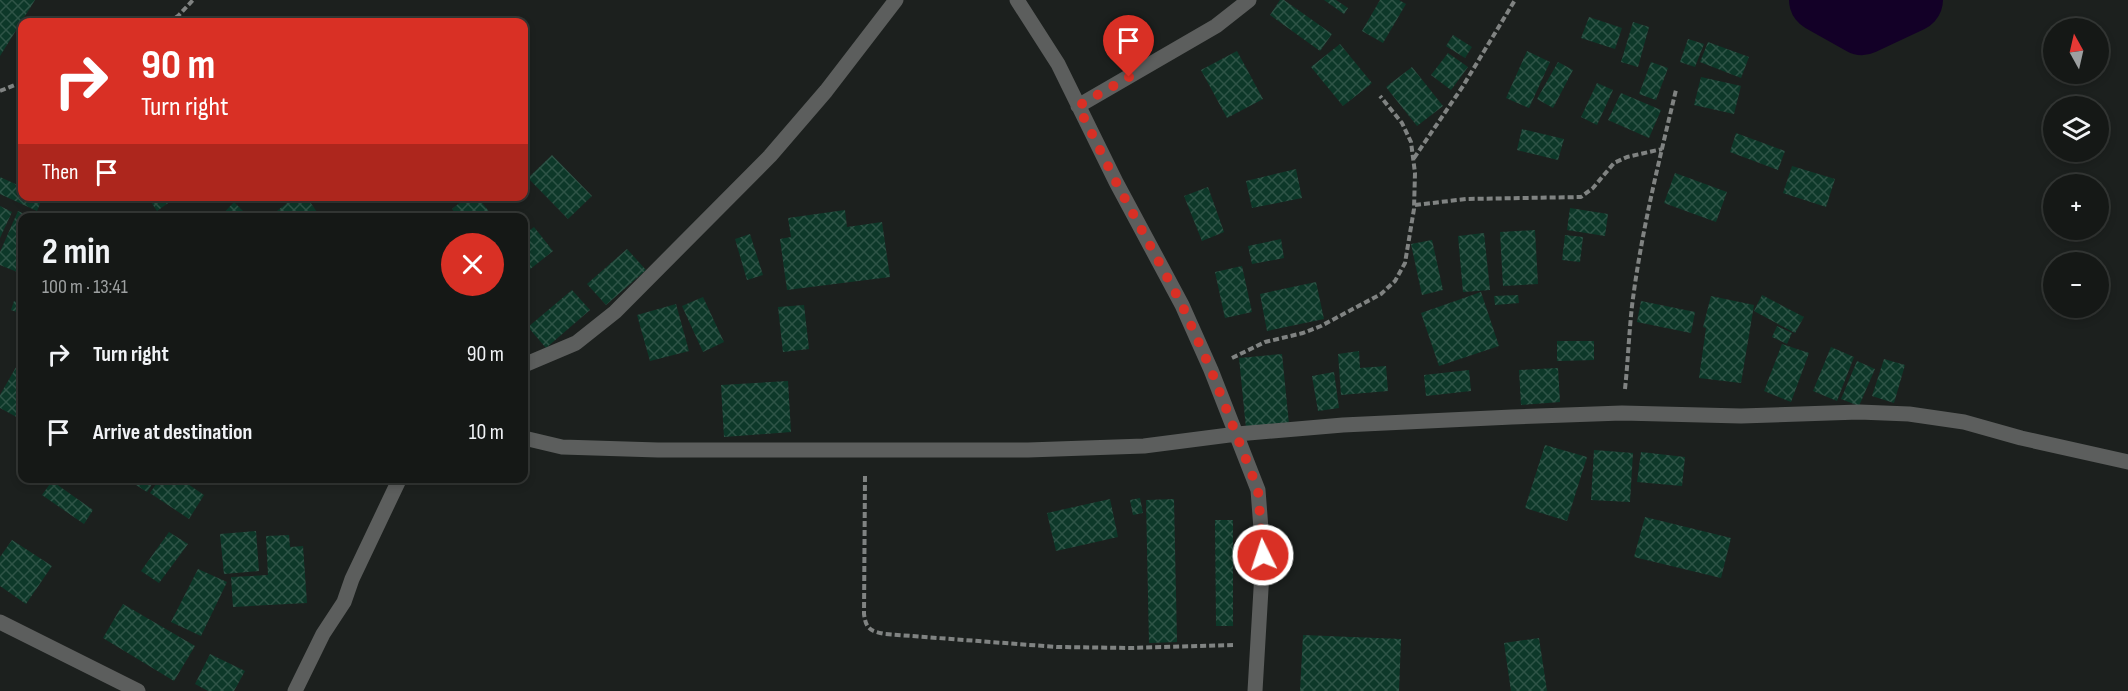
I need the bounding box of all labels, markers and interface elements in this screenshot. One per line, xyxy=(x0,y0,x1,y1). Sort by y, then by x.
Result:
pin xyxy=(1103,15,1154,77)
north arrow xyxy=(2043,18,2109,84)
map controls xyxy=(2043,18,2109,318)
icon: arrive xyxy=(1112,24,1145,57)
text: 90 m xyxy=(141,40,215,91)
icon: right xyxy=(42,42,120,120)
text: Turn right xyxy=(141,91,228,123)
button: layers xyxy=(2043,96,2109,162)
icon: arrive xyxy=(90,156,123,189)
text: Then xyxy=(42,159,78,186)
button: + xyxy=(2043,174,2109,240)
text: 2 min xyxy=(42,231,111,274)
button: close xyxy=(441,233,504,296)
button: − xyxy=(2043,252,2109,318)
text: 100 m · 13:41 xyxy=(42,275,128,299)
icon: right xyxy=(42,338,75,371)
text: Turn right xyxy=(93,341,169,368)
text: 90 m xyxy=(467,341,504,368)
icon: arrive xyxy=(42,416,75,449)
text: Arrive at destination xyxy=(93,419,252,446)
text: 10 m xyxy=(469,419,504,446)
position arrow xyxy=(1231,523,1295,587)

